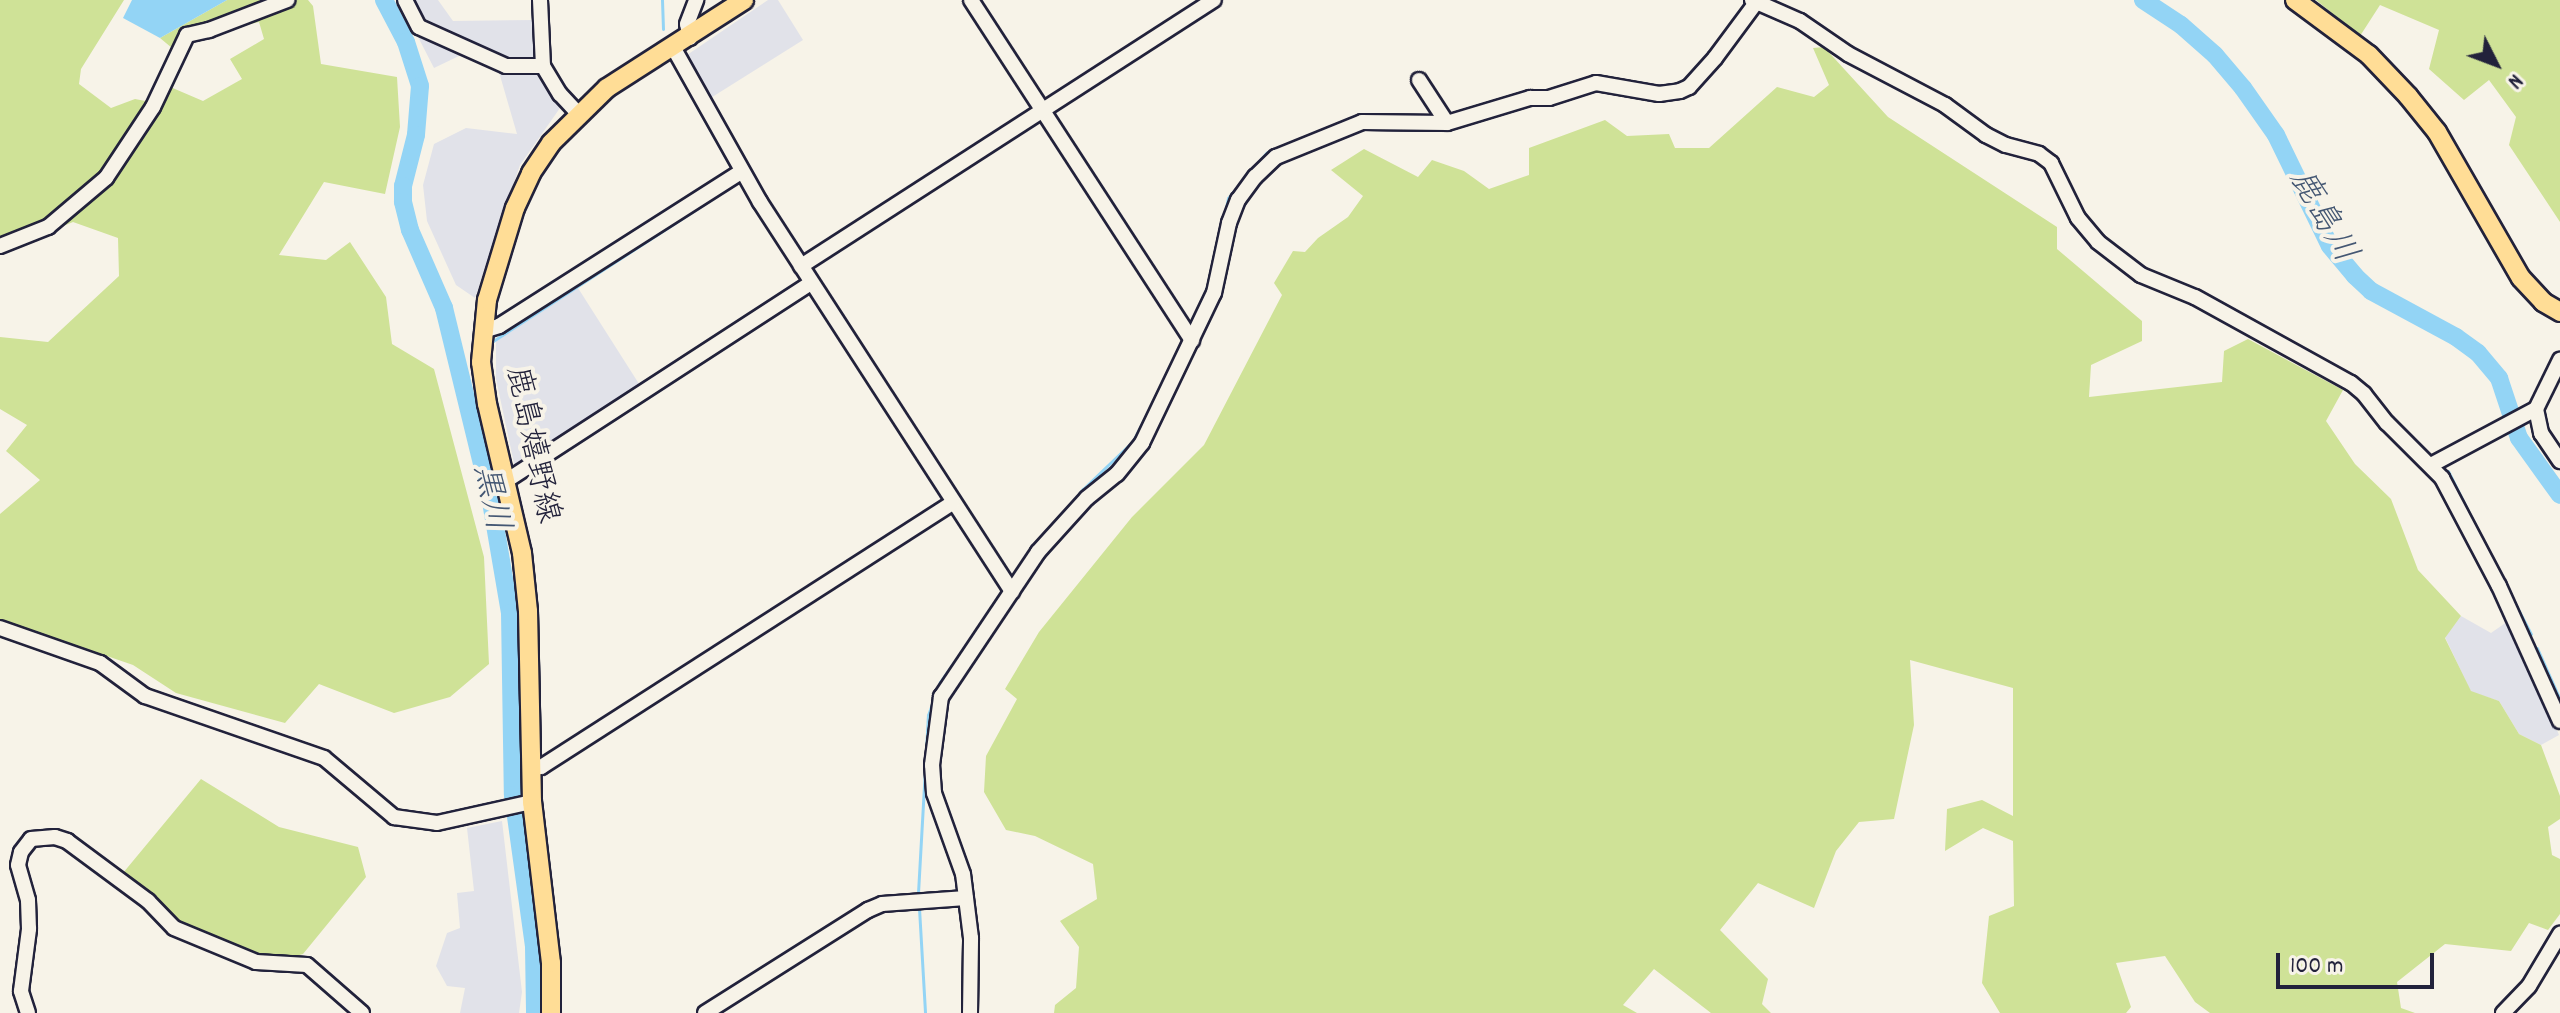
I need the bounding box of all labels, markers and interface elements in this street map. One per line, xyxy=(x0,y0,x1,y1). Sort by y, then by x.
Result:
north arrow xyxy=(2456,24,2536,104)
text: N xyxy=(2499,66,2529,95)
water label: 鹿島川 xyxy=(2278,163,2364,271)
street label: 鹿島嬉野線 xyxy=(495,363,565,527)
water label: 黒川 xyxy=(462,461,516,535)
scale bar xyxy=(2280,937,2438,987)
text: 100 m xyxy=(2290,950,2343,984)

